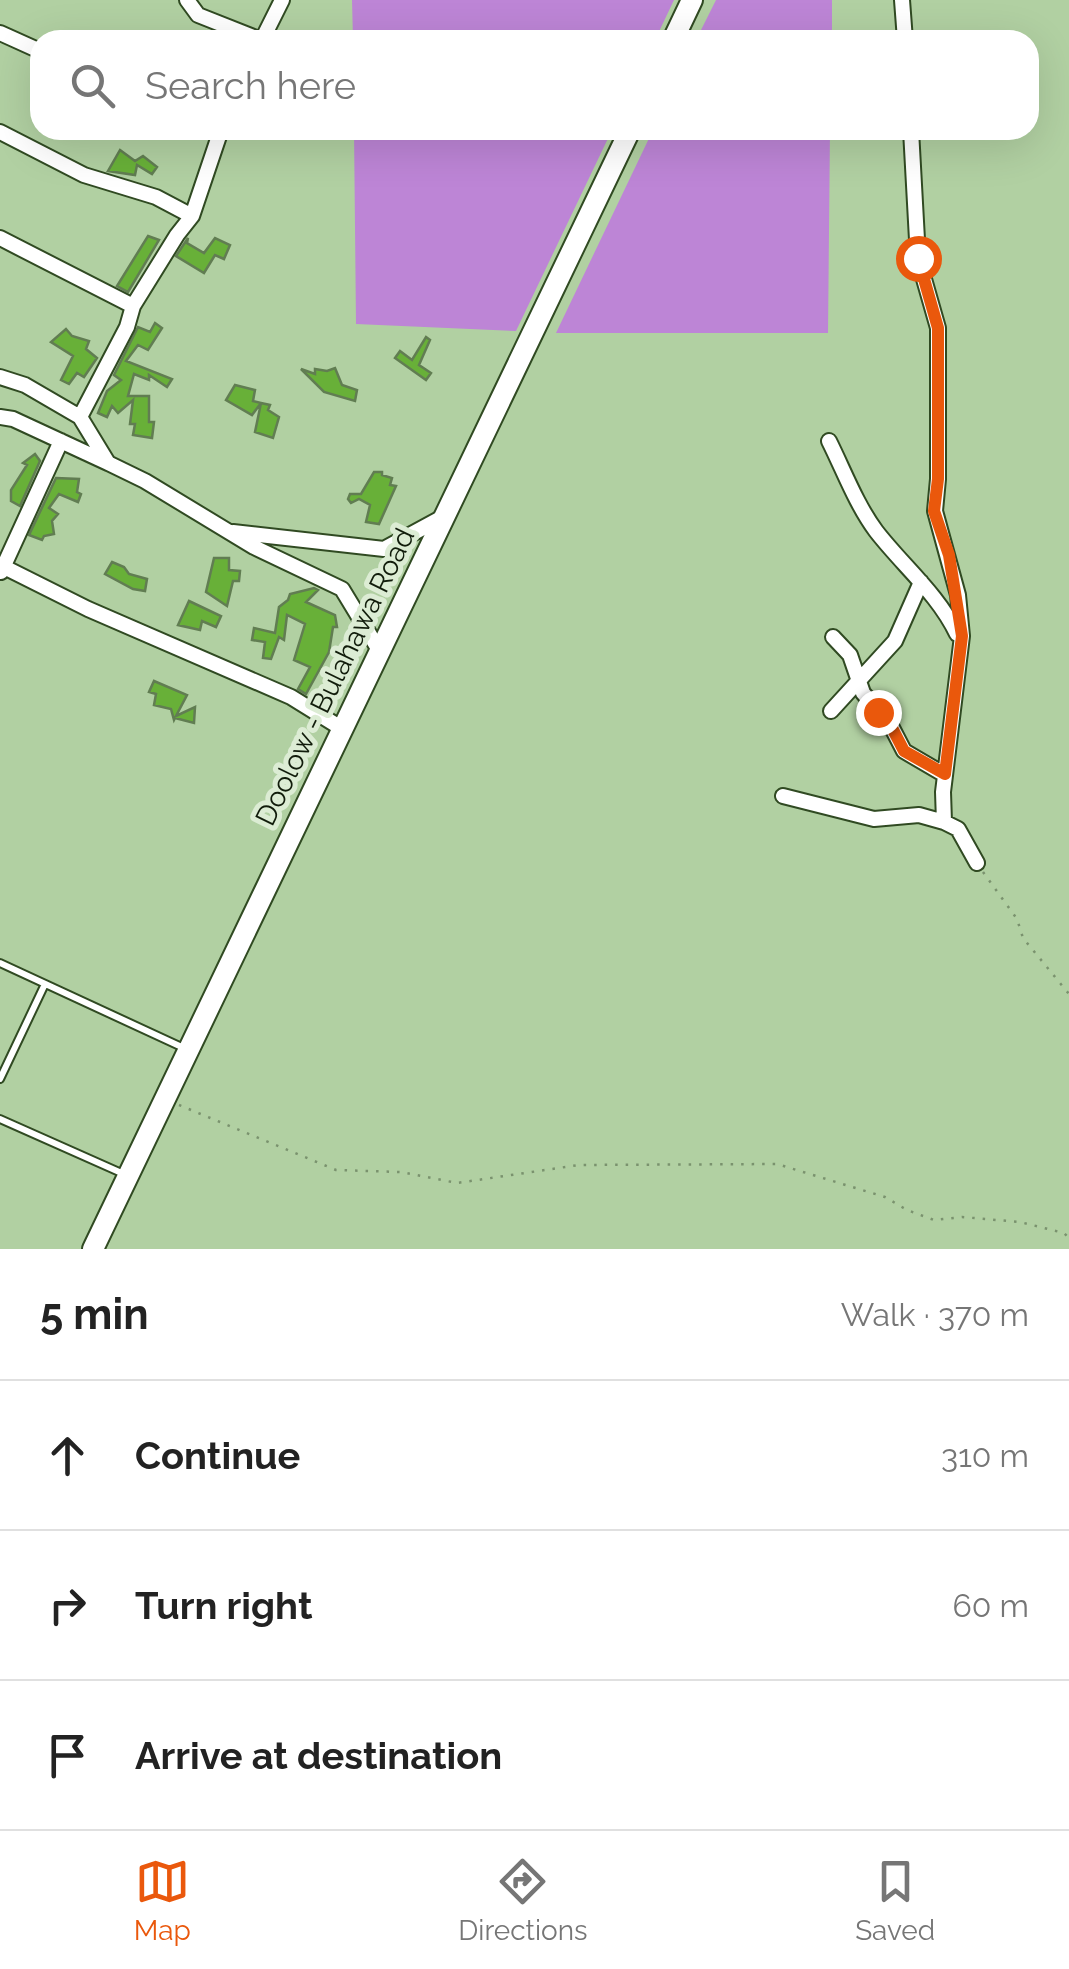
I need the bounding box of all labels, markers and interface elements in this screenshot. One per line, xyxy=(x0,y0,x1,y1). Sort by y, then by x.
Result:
search box xyxy=(30,30,1039,140)
icon: search xyxy=(65,58,120,113)
text: Search here xyxy=(145,63,356,108)
route start xyxy=(896,236,942,282)
street label: Doolow - Bulahawa Road xyxy=(249,523,421,831)
route end xyxy=(856,690,902,736)
text: 5 min xyxy=(40,1290,149,1339)
text: Walk · 370 m xyxy=(841,1296,1029,1333)
icon: ahead xyxy=(40,1428,95,1483)
text: Continue xyxy=(135,1433,300,1478)
text: 310 m xyxy=(941,1437,1029,1474)
icon: right xyxy=(40,1578,95,1633)
text: Turn right xyxy=(135,1583,312,1628)
text: 60 m xyxy=(953,1587,1029,1624)
icon: arrive xyxy=(40,1728,95,1783)
text: Arrive at destination xyxy=(135,1733,502,1778)
tab: Map xyxy=(134,1854,191,1947)
tab: Directions xyxy=(458,1854,588,1947)
tab: Saved xyxy=(855,1854,935,1947)

